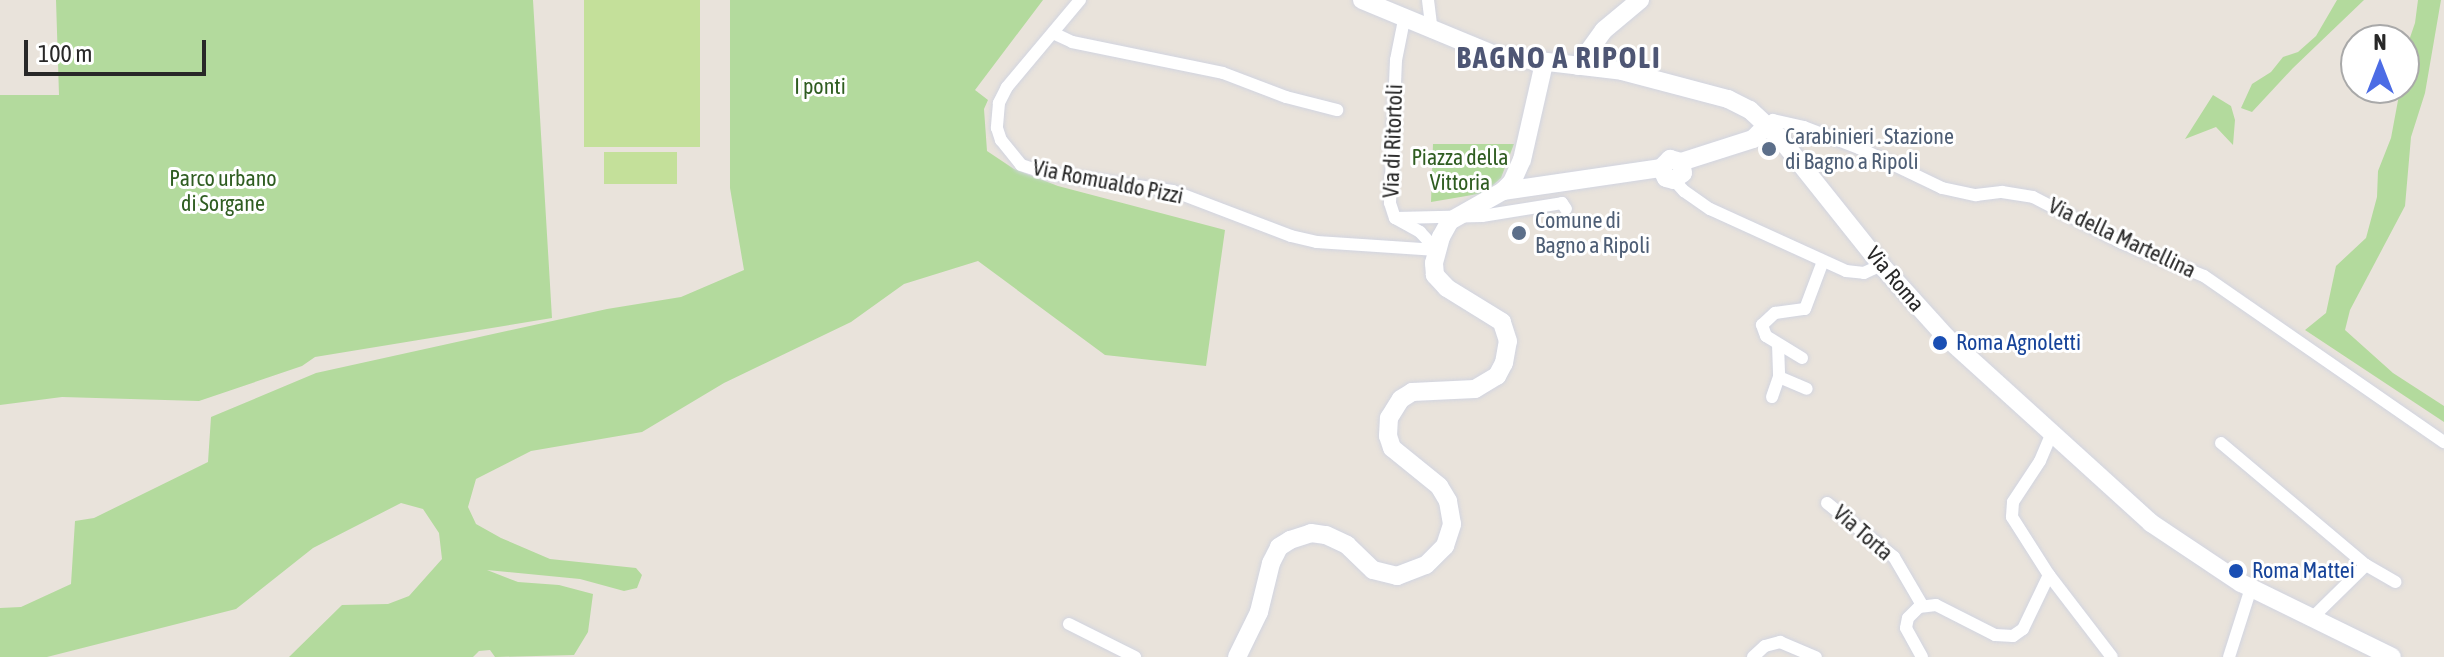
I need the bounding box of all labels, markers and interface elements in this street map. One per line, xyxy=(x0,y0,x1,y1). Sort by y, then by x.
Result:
scale bar xyxy=(28,24,210,74)
north arrow xyxy=(2340,24,2420,104)
text: N xyxy=(2374,29,2386,55)
district label: BAGNO A RIPOLI xyxy=(1456,39,1662,75)
text: 100 m xyxy=(38,40,92,67)
park label: I ponti xyxy=(794,74,846,100)
street label: Via di Ritortoli xyxy=(1378,84,1408,198)
place label: Carabinieri . Stazione di Bagno a Ripoli xyxy=(1785,123,1954,174)
marker: Carabinieri . Stazione di Bagno a Ripoli xyxy=(1760,140,1778,158)
park label: Piazza della Vittoria xyxy=(1411,144,1509,196)
street label: Via Romualdo Pizzi xyxy=(1030,154,1186,210)
park label: Parco urbano di Sorgane xyxy=(169,165,277,216)
street label: Via della Martellina xyxy=(2044,192,2200,284)
place label: Comune di Bagno a Ripoli xyxy=(1535,207,1650,258)
marker: Comune di Bagno a Ripoli xyxy=(1510,224,1528,242)
street label: Via Roma xyxy=(1860,241,1930,317)
place label: Roma Agnoletti xyxy=(1956,330,2081,356)
marker: Roma Agnoletti xyxy=(1931,334,1949,352)
street label: Via Torta xyxy=(1828,500,1898,566)
place label: Roma Mattei xyxy=(2252,558,2355,584)
marker: Roma Mattei xyxy=(2227,562,2245,580)

